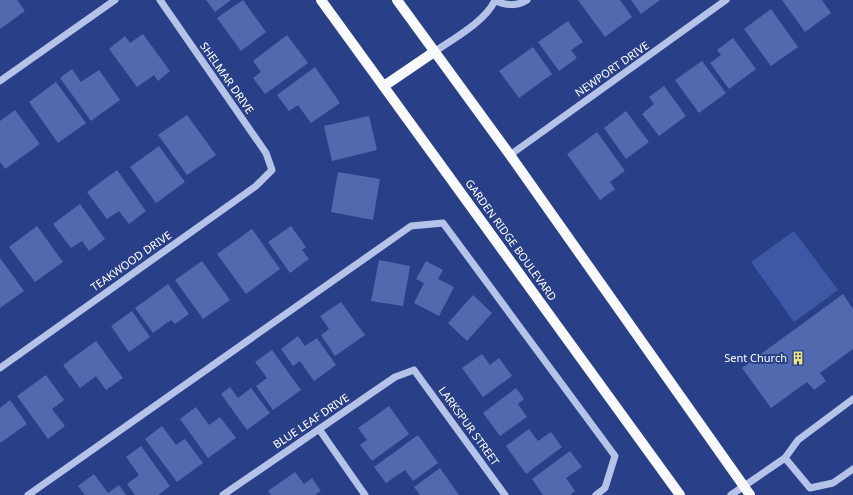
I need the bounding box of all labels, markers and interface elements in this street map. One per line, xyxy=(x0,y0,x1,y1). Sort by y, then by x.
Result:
street label: NEWPORT DRIVE xyxy=(572,37,652,100)
street label: SHELMAR DRIVE xyxy=(197,39,258,116)
street label: GARDEN RIDGE BOULEVARD xyxy=(462,176,561,303)
street label: TEAKWOOD DRIVE xyxy=(87,227,174,294)
place label: Sent Church xyxy=(724,350,787,365)
building icon: Sent Church xyxy=(790,350,806,366)
street label: LARKSPUR STREET xyxy=(436,383,503,468)
street label: BLUE LEAF DRIVE xyxy=(270,390,352,452)

